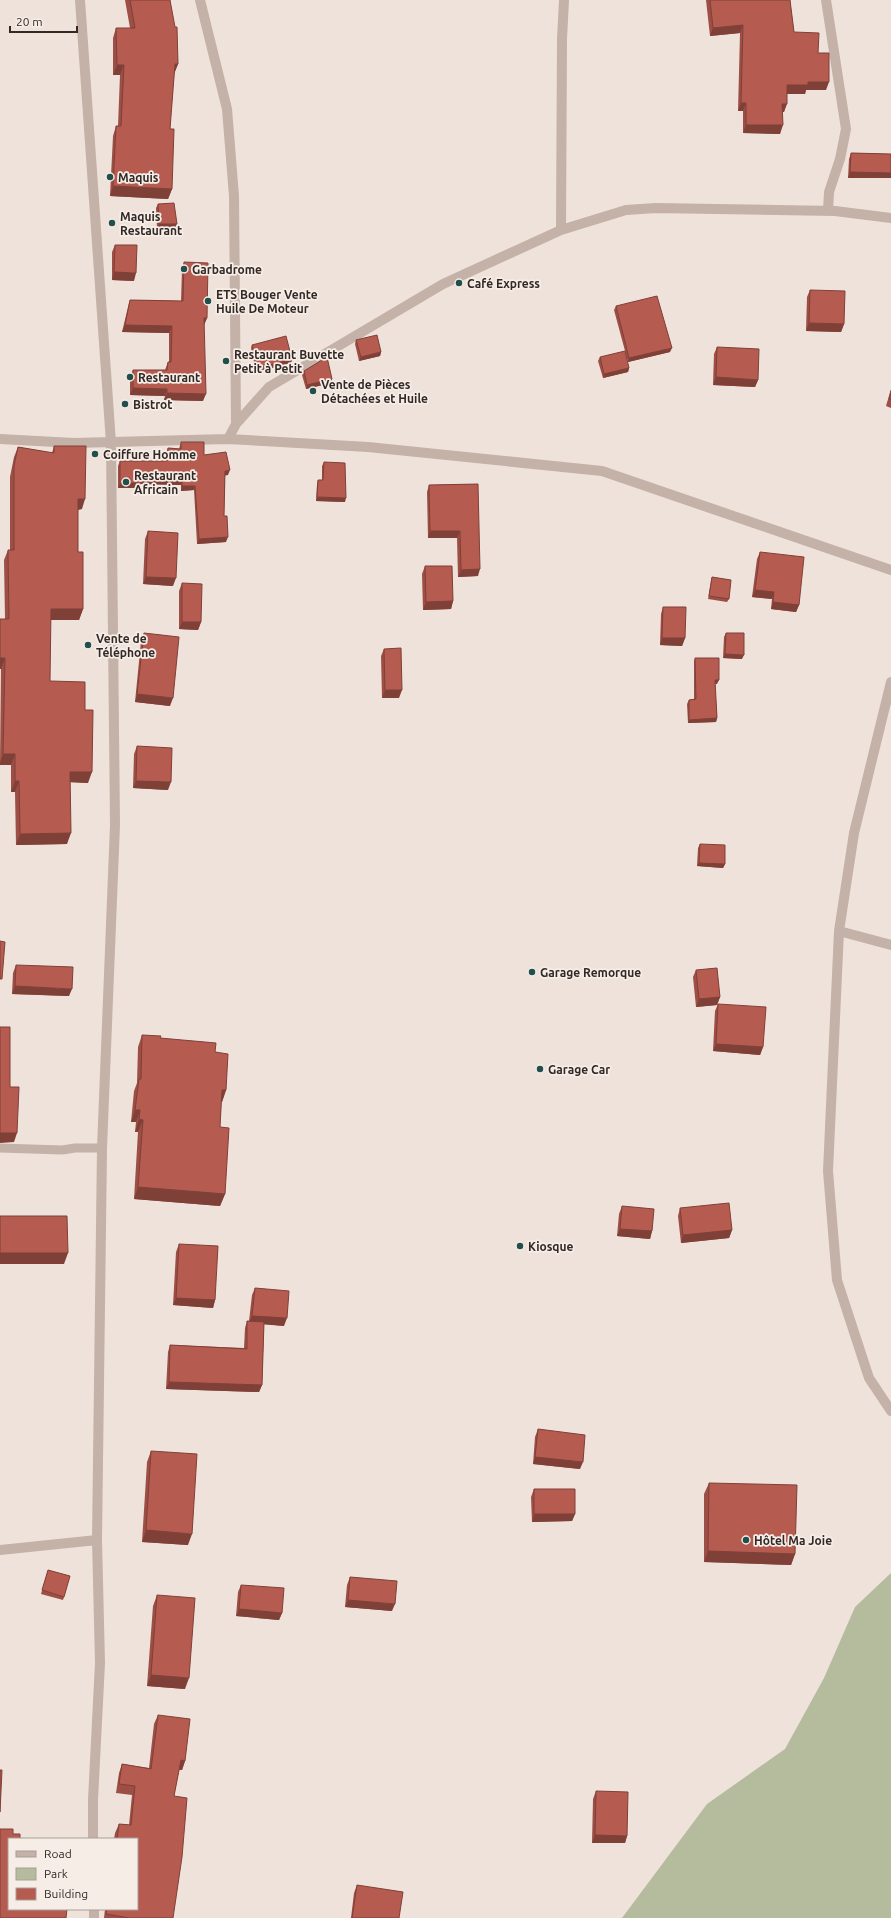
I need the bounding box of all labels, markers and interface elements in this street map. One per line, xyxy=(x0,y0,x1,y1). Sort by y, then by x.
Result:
scale bar xyxy=(10,8,77,34)
text: 20 m xyxy=(16,15,43,28)
place label: Maquis xyxy=(118,171,159,184)
marker: Maquis xyxy=(105,172,115,182)
place label: Maquis Restaurant xyxy=(120,210,182,237)
marker: Maquis Restaurant xyxy=(107,218,117,228)
place label: Garbadrome xyxy=(192,263,262,276)
marker: Garbadrome xyxy=(179,264,189,274)
place label: Café Express xyxy=(467,277,540,290)
marker: Café Express xyxy=(454,278,464,288)
place label: ETS Bouger Vente Huile De Moteur xyxy=(216,288,318,315)
marker: ETS Bouger Vente Huile De Moteur xyxy=(203,296,213,306)
place label: Restaurant Buvette Petit à Petit xyxy=(234,348,344,375)
marker: Restaurant Buvette Petit à Petit xyxy=(221,356,231,366)
place label: Restaurant xyxy=(138,371,200,384)
marker: Restaurant xyxy=(125,372,135,382)
place label: Vente de Pièces Détachées et Huile xyxy=(321,378,428,405)
marker: Vente de Pièces Détachées et Huile xyxy=(308,386,318,396)
place label: Bistrot xyxy=(133,398,172,411)
marker: Bistrot xyxy=(120,399,130,409)
place label: Coiffure Homme xyxy=(103,448,196,461)
marker: Coiffure Homme xyxy=(90,449,100,459)
place label: Restaurant Africain xyxy=(134,469,196,496)
marker: Restaurant Africain xyxy=(121,477,131,487)
place label: Vente de Téléphone xyxy=(96,632,155,659)
marker: Vente de Téléphone xyxy=(83,640,93,650)
place label: Garage Remorque xyxy=(540,966,641,979)
marker: Garage Remorque xyxy=(527,967,537,977)
place label: Garage Car xyxy=(548,1063,610,1076)
marker: Garage Car xyxy=(535,1064,545,1074)
place label: Kiosque xyxy=(528,1240,574,1253)
marker: Kiosque xyxy=(515,1241,525,1251)
place label: Hôtel Ma Joie xyxy=(754,1534,832,1547)
marker: Hôtel Ma Joie xyxy=(741,1535,751,1545)
legend xyxy=(8,1838,138,1910)
text: Road xyxy=(44,1847,72,1860)
text: Park xyxy=(44,1867,68,1880)
text: Building xyxy=(44,1887,88,1900)

